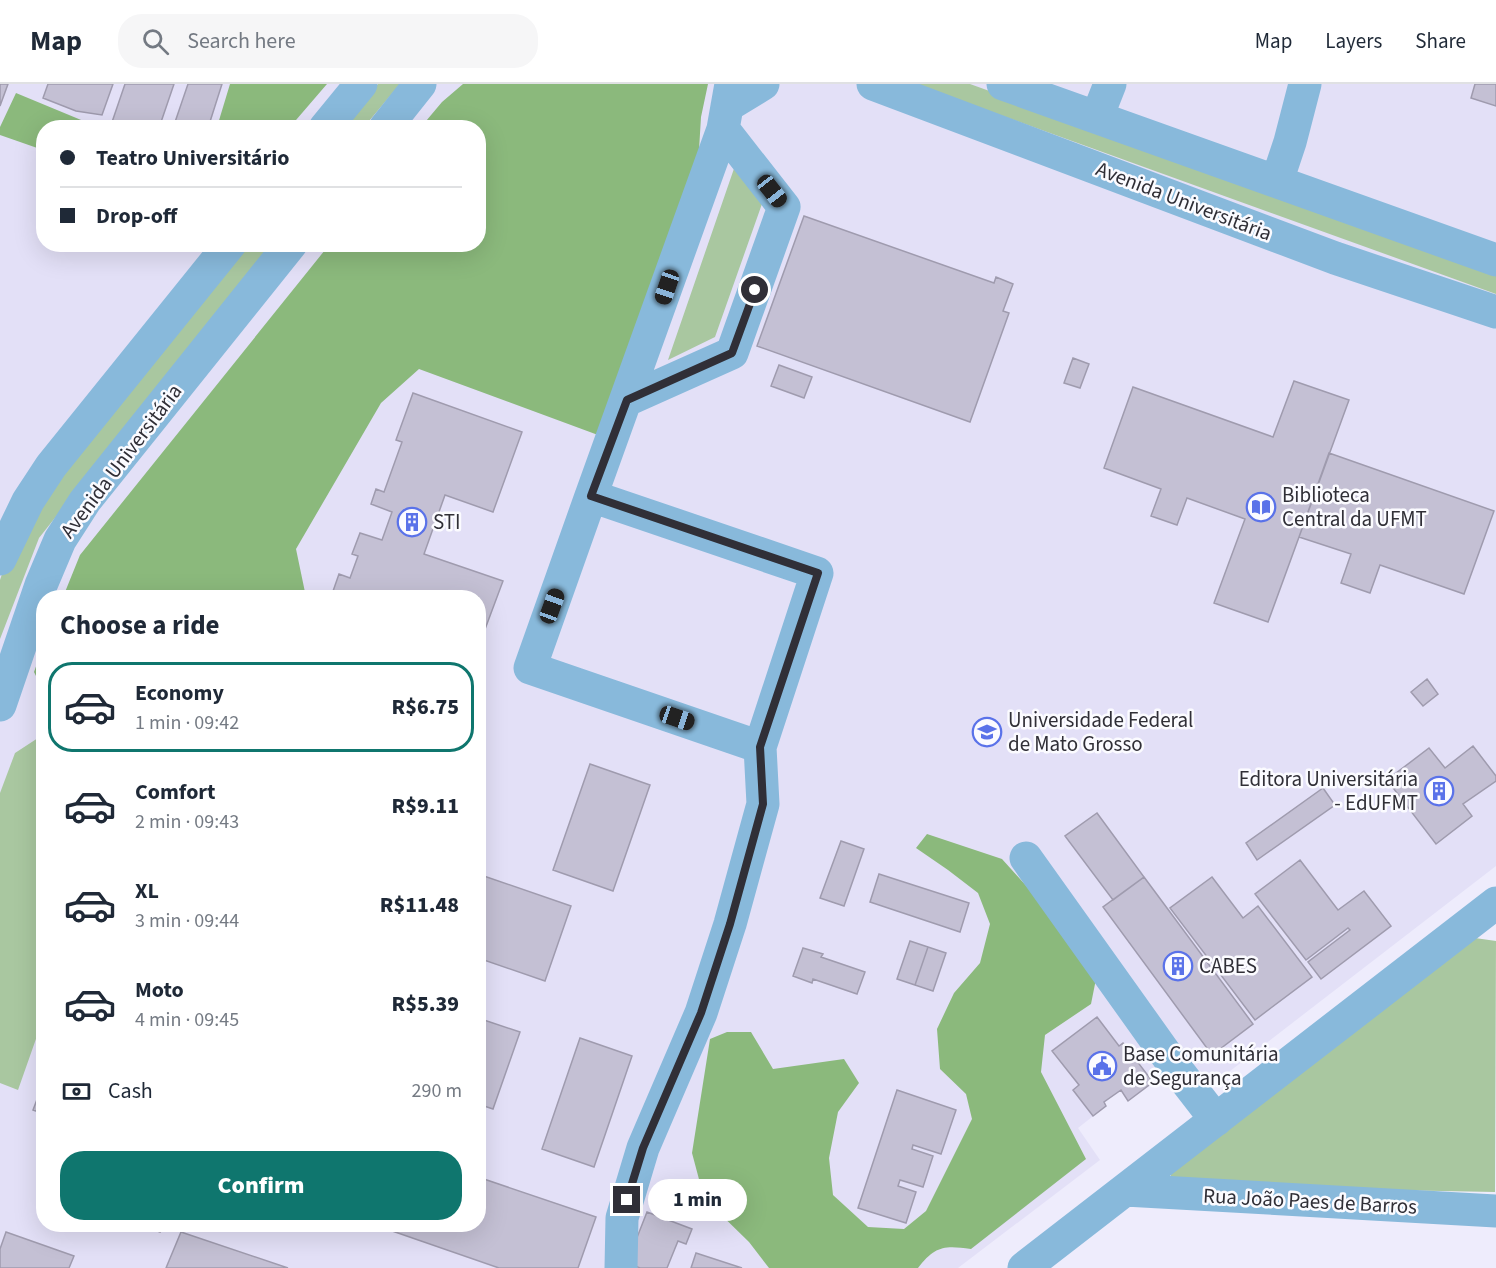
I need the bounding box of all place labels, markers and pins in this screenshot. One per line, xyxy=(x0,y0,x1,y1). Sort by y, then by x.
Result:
place label: Biblioteca Central da UFMT xyxy=(1282,480,1427,534)
library icon: Biblioteca Central da UFMT xyxy=(1245,491,1277,523)
building icon: STI xyxy=(396,506,428,538)
place label: STI xyxy=(433,507,461,537)
place label: Universidade Federal de Mato Grosso xyxy=(1008,705,1193,759)
school or university icon: Universidade Federal de Mato Grosso xyxy=(971,716,1003,748)
place label: Editora Universitária - EdUFMT xyxy=(1239,764,1418,818)
building icon: Editora Universitária - EdUFMT xyxy=(1423,775,1455,807)
building icon: CABES xyxy=(1162,950,1194,982)
place label: CABES xyxy=(1199,951,1257,981)
place label: Base Comunitária de Segurança xyxy=(1123,1039,1278,1093)
public building icon: Base Comunitária de Segurança xyxy=(1086,1050,1118,1082)

